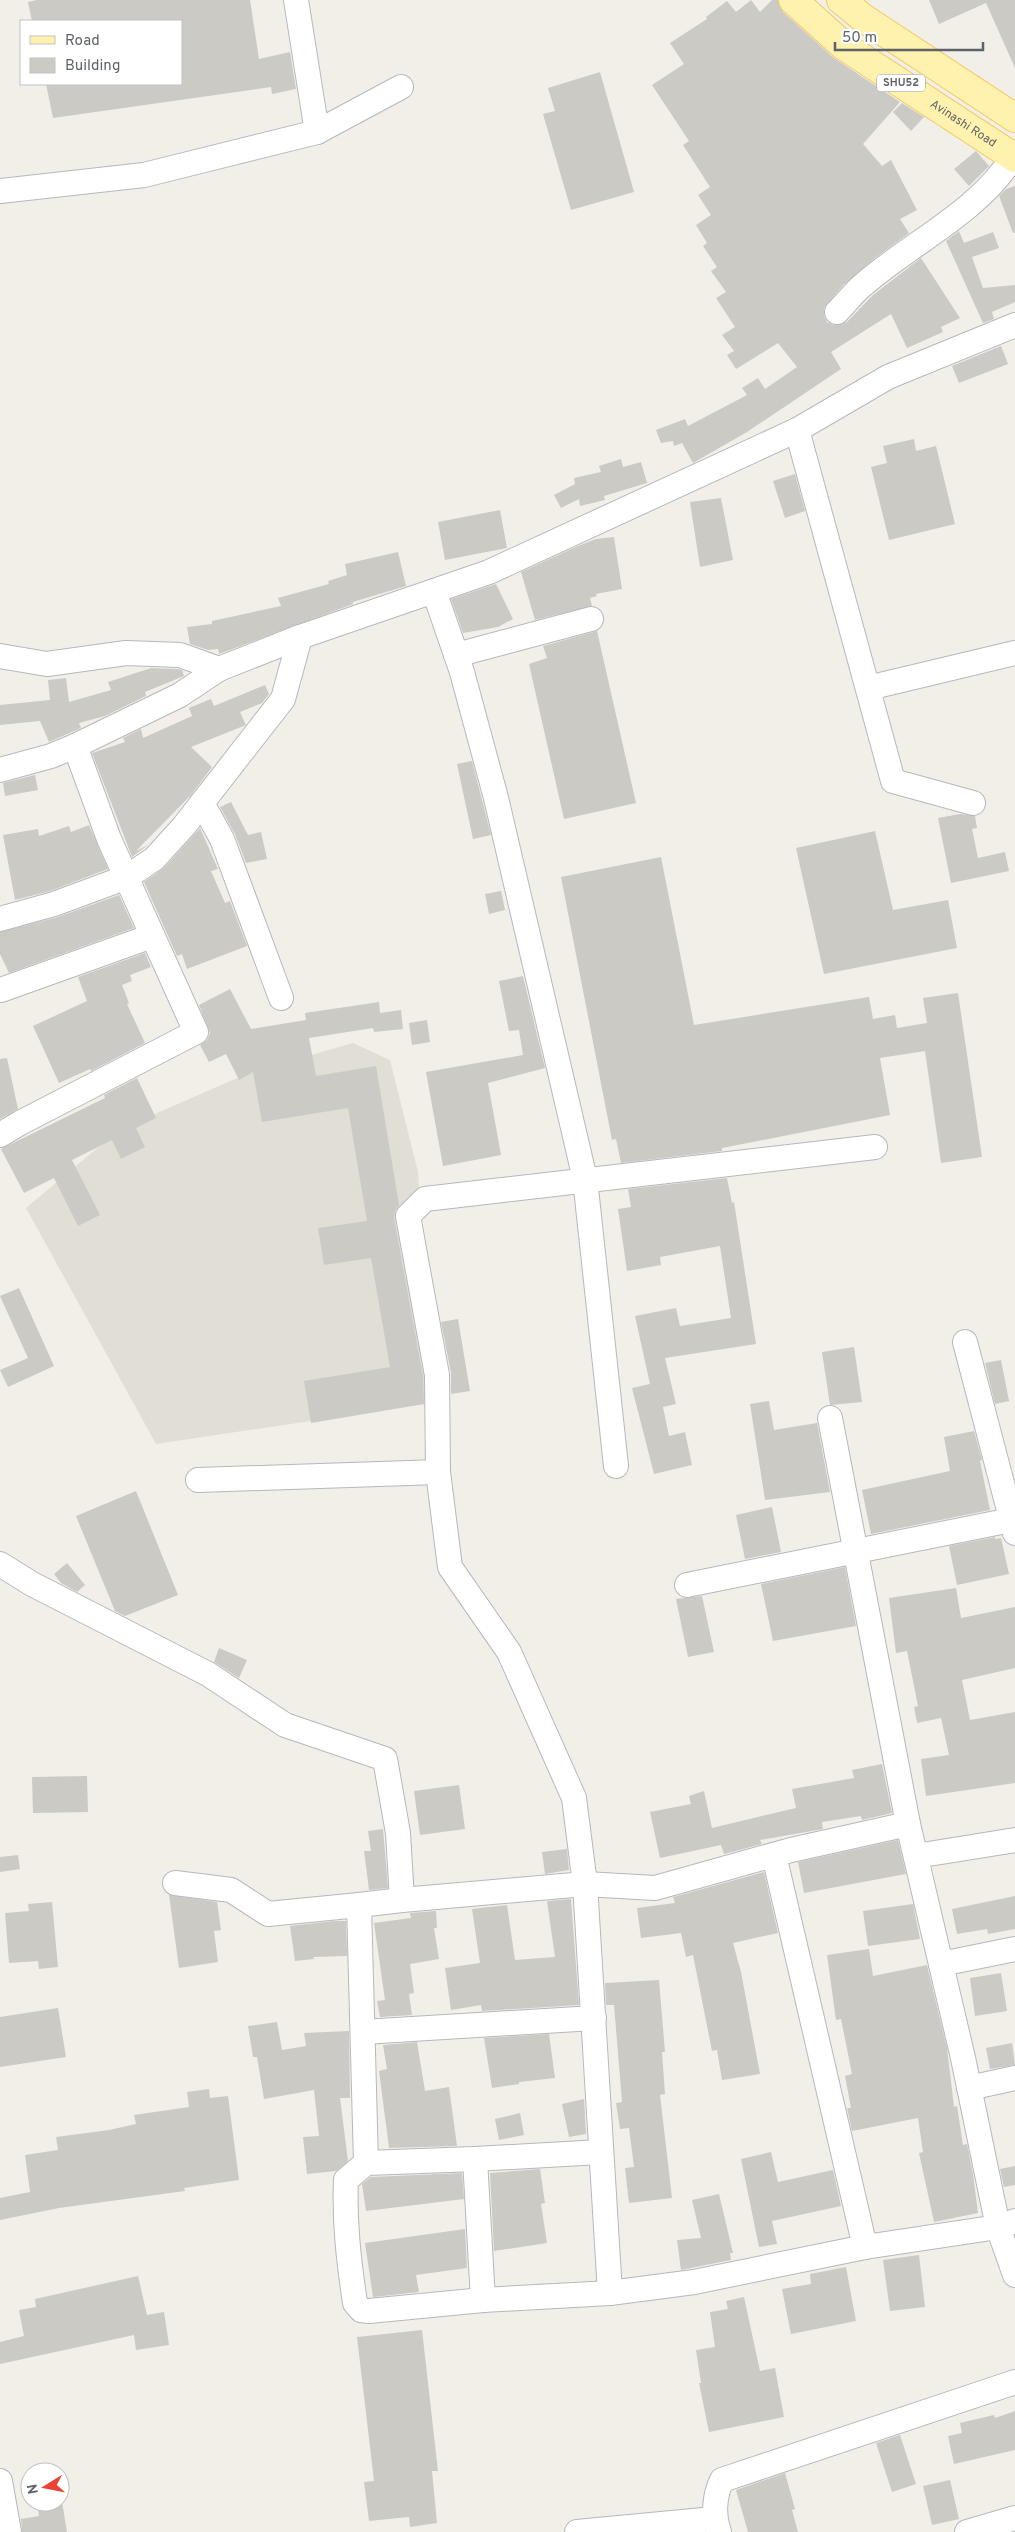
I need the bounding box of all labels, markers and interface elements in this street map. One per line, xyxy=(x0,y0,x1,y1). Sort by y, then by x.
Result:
legend xyxy=(20,20,182,85)
scale bar xyxy=(835,20,982,52)
text: 50 m xyxy=(842,29,877,48)
text: Road xyxy=(65,32,100,51)
text: Building xyxy=(65,57,120,76)
road number: SHU52 xyxy=(877,75,925,92)
street label: Avinashi Road xyxy=(927,96,999,151)
north arrow xyxy=(20,2462,70,2512)
text: N xyxy=(24,2483,43,2495)

